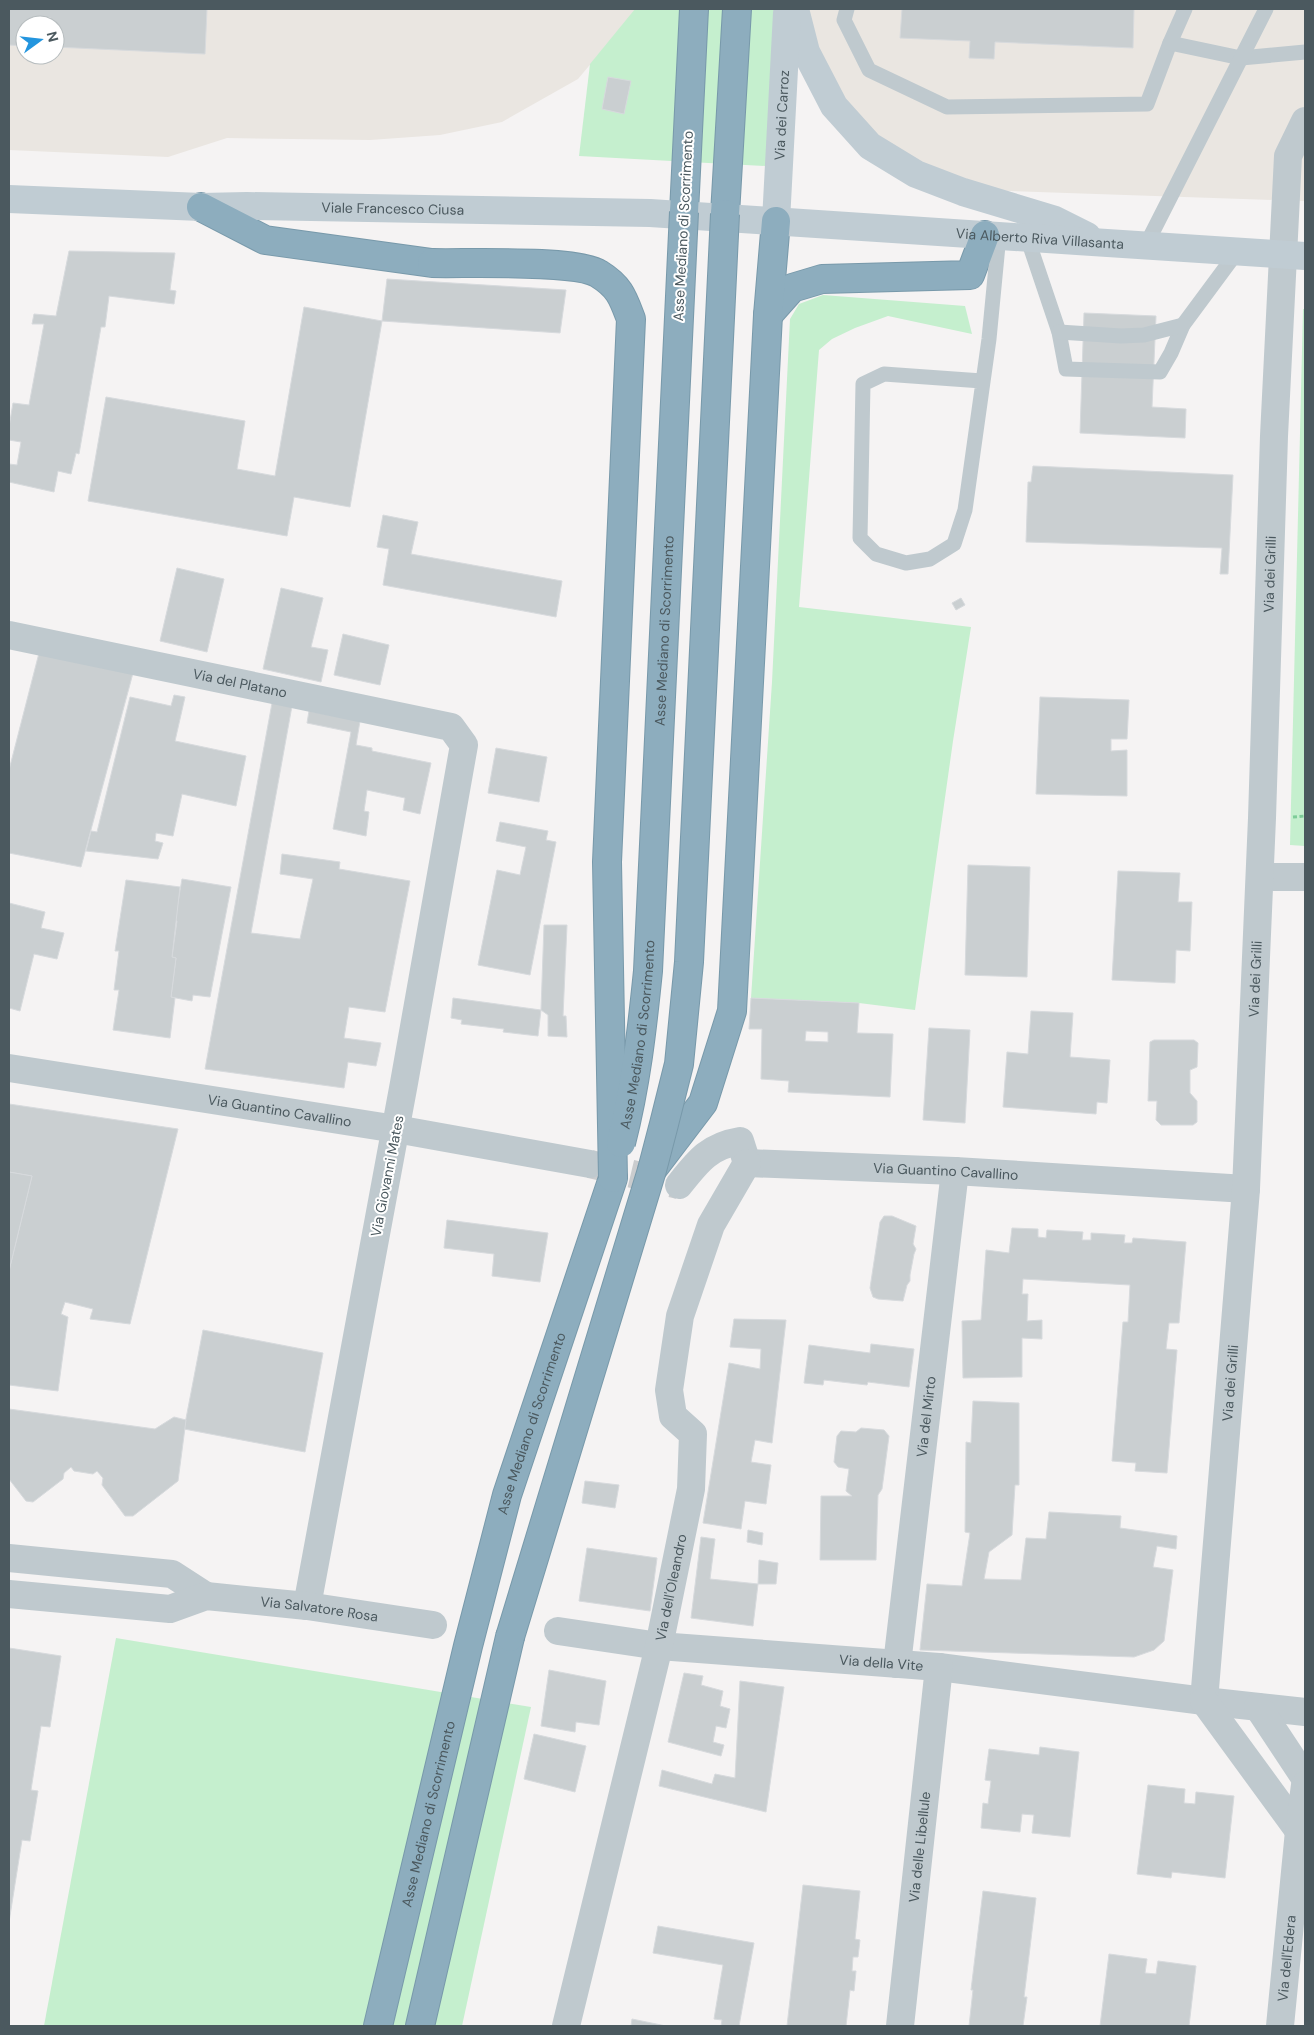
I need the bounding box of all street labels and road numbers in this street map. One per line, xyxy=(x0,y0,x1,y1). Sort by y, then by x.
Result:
street label: Via dei Carroz xyxy=(770,70,793,161)
street label: Asse Mediano di Scorrimento xyxy=(669,130,697,322)
street label: Viale Francesco Ciusa xyxy=(321,198,464,219)
street label: Via Alberto Riva Villasanta xyxy=(955,224,1124,253)
street label: Asse Mediano di Scorrimento xyxy=(651,535,678,726)
street label: Via dei Grilli xyxy=(1259,536,1280,613)
street label: Via del Platano xyxy=(191,665,289,702)
street label: Asse Mediano di Scorrimento xyxy=(616,939,658,1131)
street label: Via dei Grilli xyxy=(1244,940,1266,1018)
street label: Via Guantino Cavallino xyxy=(206,1090,353,1131)
street label: Via Giovanni Mates xyxy=(366,1114,408,1238)
street label: Via Guantino Cavallino xyxy=(873,1159,1019,1184)
street label: Asse Mediano di Scorrimento xyxy=(493,1330,570,1517)
street label: Via dei Grilli xyxy=(1218,1344,1242,1422)
street label: Via del Mirto xyxy=(912,1375,940,1458)
street label: Via dell'Oleandro xyxy=(651,1532,691,1643)
street label: Via Salvatore Rosa xyxy=(260,1592,379,1626)
street label: Via della Vite xyxy=(838,1651,924,1675)
street label: Asse Mediano di Scorrimento xyxy=(397,1719,459,1909)
street label: Via delle Libellule xyxy=(904,1791,934,1904)
street label: Via dell'Edera xyxy=(1273,1914,1300,2002)

